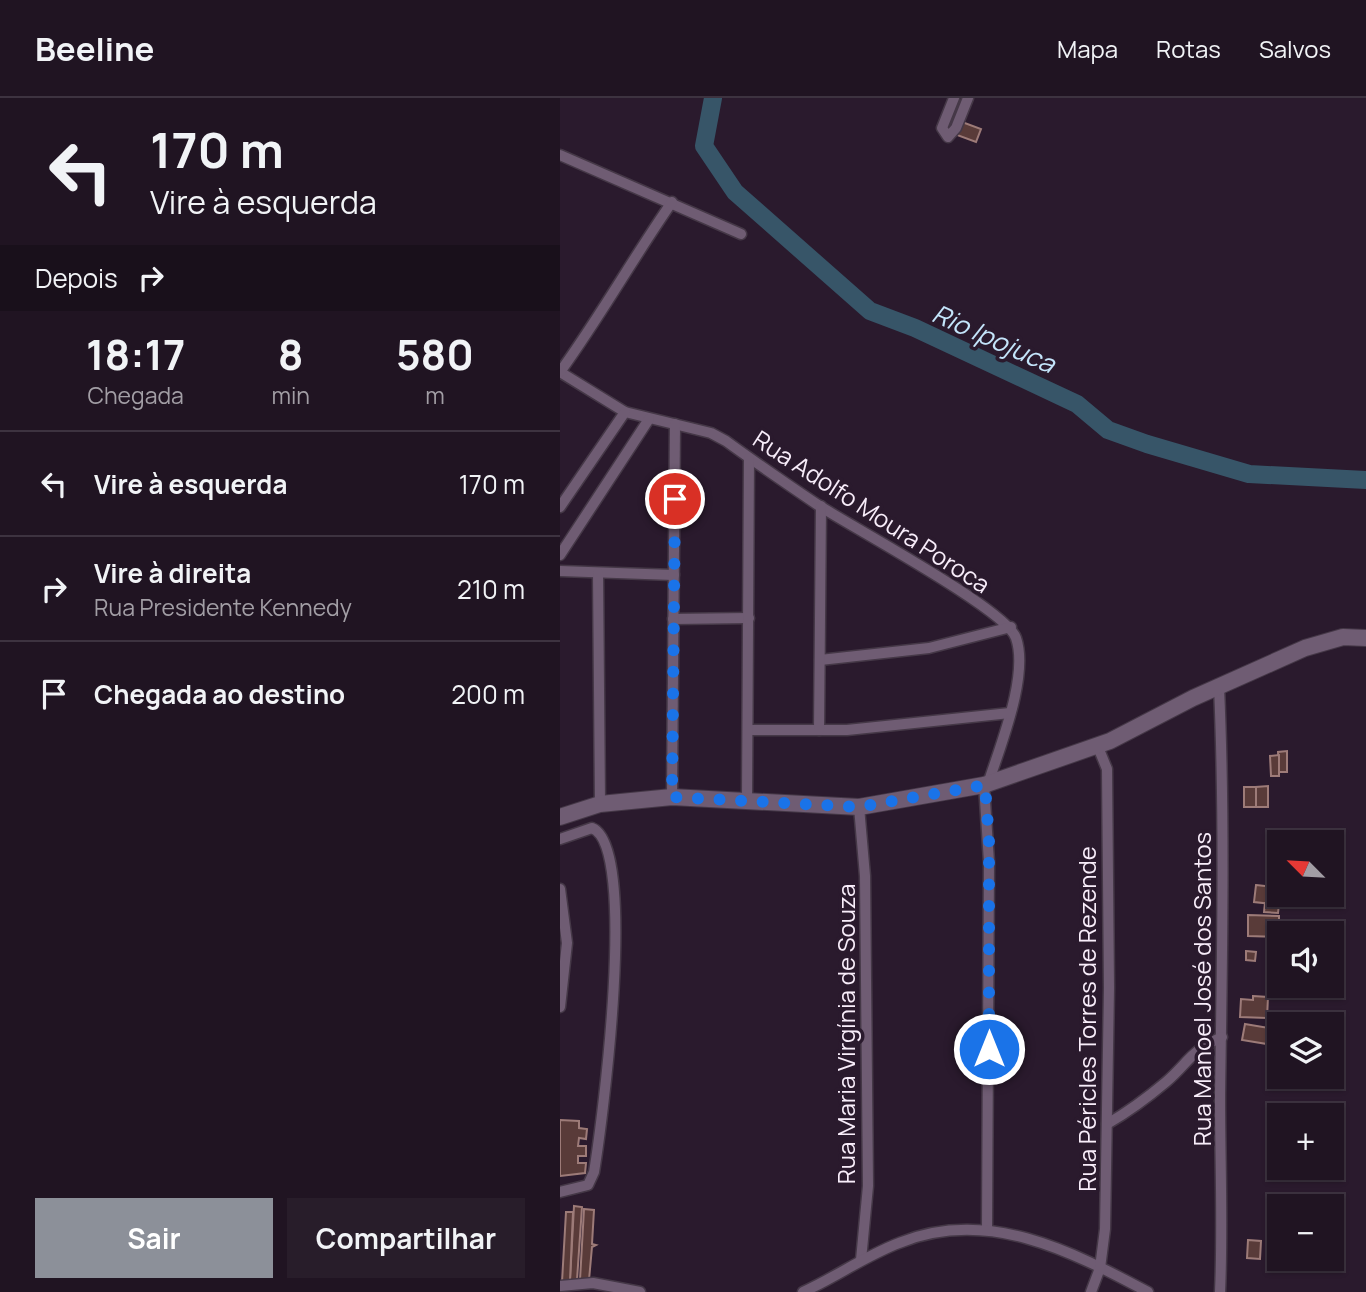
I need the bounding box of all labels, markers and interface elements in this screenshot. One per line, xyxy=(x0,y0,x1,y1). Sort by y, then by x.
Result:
text: Beeline xyxy=(35,26,154,71)
text: Mapa xyxy=(1057,32,1118,65)
text: Rotas xyxy=(1156,32,1221,65)
text: Salvos xyxy=(1259,32,1331,65)
text: 170 m xyxy=(150,116,284,183)
icon: left xyxy=(35,126,126,217)
text: Vire à esquerda xyxy=(150,180,377,224)
icon: right xyxy=(132,259,170,297)
text: Depois xyxy=(35,260,118,296)
water label: Rio Ipojuca xyxy=(927,295,1062,382)
text: 18:17 xyxy=(86,325,185,383)
text: 8 xyxy=(278,325,304,383)
text: 580 xyxy=(396,325,474,383)
text: Chegada xyxy=(88,379,184,411)
text: min xyxy=(271,379,310,411)
text: m xyxy=(425,379,445,411)
street label: Rua Adolfo Moura Poroca xyxy=(747,422,997,600)
icon: left xyxy=(35,465,73,503)
text: Vire à esquerda xyxy=(94,466,287,502)
text: 170 m xyxy=(459,466,525,502)
pin xyxy=(645,469,705,529)
icon: arrive xyxy=(656,480,694,518)
text: Vire à direita xyxy=(94,555,251,591)
icon: right xyxy=(35,570,73,608)
text: 210 m xyxy=(457,571,525,607)
text: Rua Presidente Kennedy xyxy=(94,591,352,623)
icon: arrive xyxy=(35,675,73,713)
text: Chegada ao destino xyxy=(94,676,345,712)
text: 200 m xyxy=(451,676,525,712)
north arrow xyxy=(1267,830,1344,906)
map controls xyxy=(1267,830,1344,1271)
street label: Rua Manoel José dos Santos xyxy=(1185,832,1218,1146)
street label: Rua Péricles Torres de Rezende xyxy=(1070,846,1103,1192)
street label: Rua Maria Virgínia de Souza xyxy=(829,884,862,1184)
button: sound xyxy=(1267,921,1344,998)
position arrow xyxy=(952,1012,1026,1086)
button: layers xyxy=(1267,1012,1344,1089)
button: + xyxy=(1267,1103,1344,1180)
button: − xyxy=(1267,1194,1344,1271)
button: Sair xyxy=(35,1198,273,1278)
button: Compartilhar xyxy=(287,1198,525,1278)

